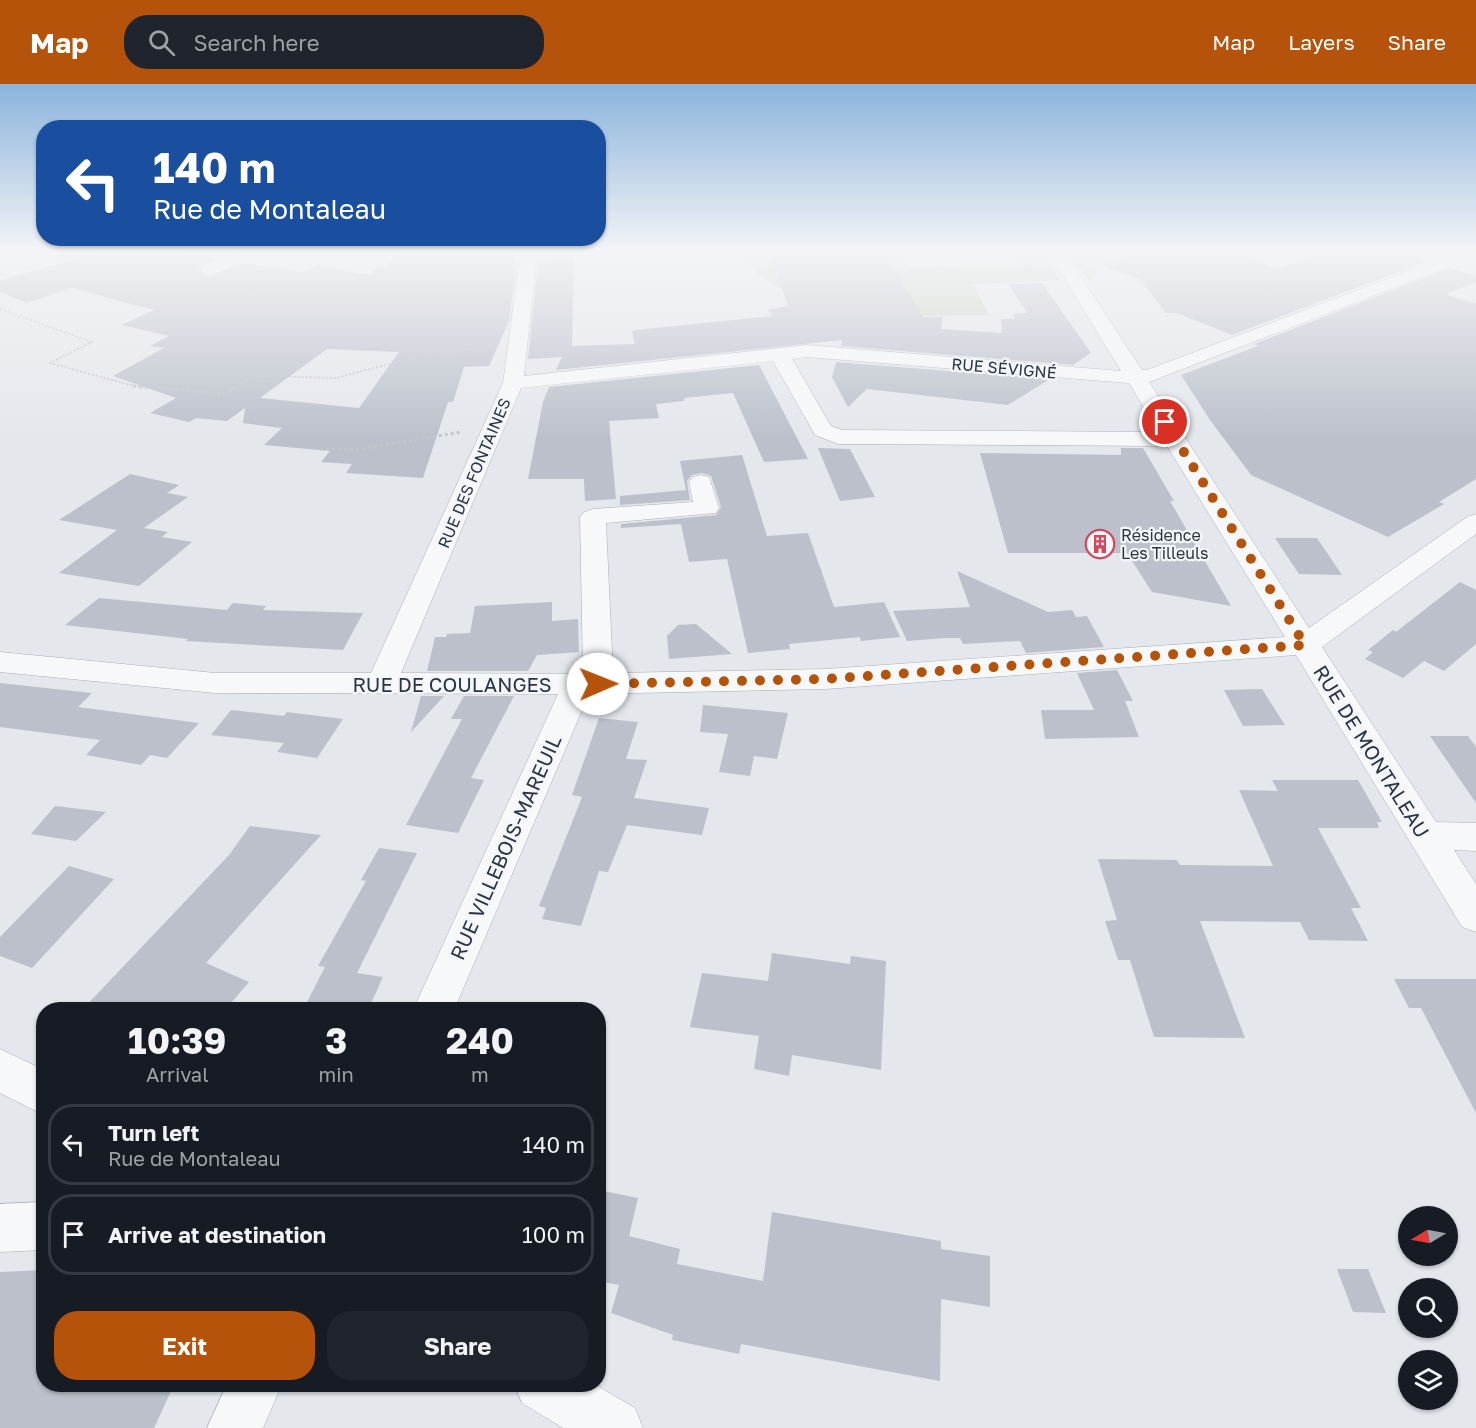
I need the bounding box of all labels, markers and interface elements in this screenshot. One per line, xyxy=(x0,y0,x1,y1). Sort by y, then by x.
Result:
search box xyxy=(124,15,544,69)
text: Map xyxy=(30,26,88,59)
icon: search xyxy=(145,26,178,59)
text: Search here xyxy=(193,29,319,56)
text: Map xyxy=(1212,29,1255,55)
text: Layers xyxy=(1288,29,1355,55)
text: Share xyxy=(1388,29,1446,55)
text: 140 m xyxy=(153,142,275,192)
icon: left xyxy=(54,144,132,222)
text: Rue de Montaleau xyxy=(153,193,386,225)
street label: RUE SÉVIGNÉ xyxy=(951,353,1057,383)
street label: RUE DES FONTAINES xyxy=(433,395,515,551)
pin xyxy=(1139,396,1190,447)
icon: arrive xyxy=(1148,405,1181,438)
place label: Résidence Les Tilleuls xyxy=(1121,525,1209,563)
building icon: Résidence Les Tilleuls xyxy=(1084,528,1116,560)
position arrow xyxy=(566,652,630,716)
street label: RUE DE MONTALEAU xyxy=(1309,660,1435,842)
street label: RUE DE COULANGES xyxy=(352,672,552,696)
street label: RUE VILLEBOIS-MAREUIL xyxy=(445,731,565,963)
text: 10:39 xyxy=(128,1019,226,1062)
text: 3 xyxy=(325,1019,347,1062)
text: 240 xyxy=(446,1019,514,1062)
text: Arrival xyxy=(146,1062,209,1086)
text: min xyxy=(319,1062,354,1086)
text: m xyxy=(471,1062,489,1086)
text: Turn left xyxy=(108,1119,199,1146)
icon: left xyxy=(57,1128,90,1161)
text: 140 m xyxy=(522,1131,585,1158)
text: Rue de Montaleau xyxy=(108,1146,281,1170)
north arrow xyxy=(1398,1206,1458,1266)
map controls xyxy=(1398,1206,1458,1410)
icon: arrive xyxy=(57,1218,90,1251)
text: Arrive at destination xyxy=(108,1221,326,1248)
text: 100 m xyxy=(522,1221,585,1248)
button: search xyxy=(1398,1278,1458,1338)
button: Exit xyxy=(54,1311,315,1380)
button: Share xyxy=(327,1311,588,1380)
button: layers xyxy=(1398,1350,1458,1410)

